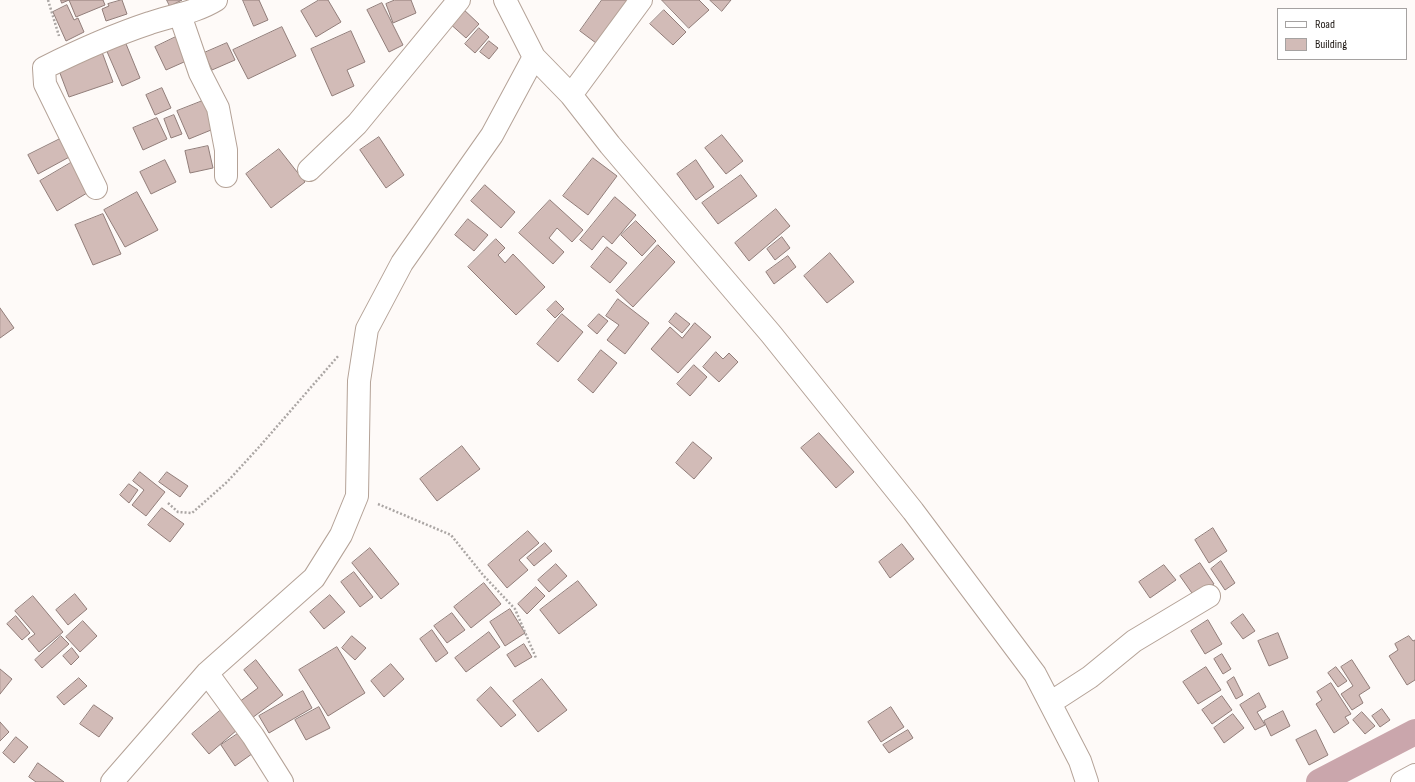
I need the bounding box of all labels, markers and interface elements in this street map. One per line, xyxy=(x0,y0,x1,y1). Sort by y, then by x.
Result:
legend xyxy=(1277,8,1407,60)
text: Road xyxy=(1315,17,1335,32)
text: Building xyxy=(1315,37,1347,52)

